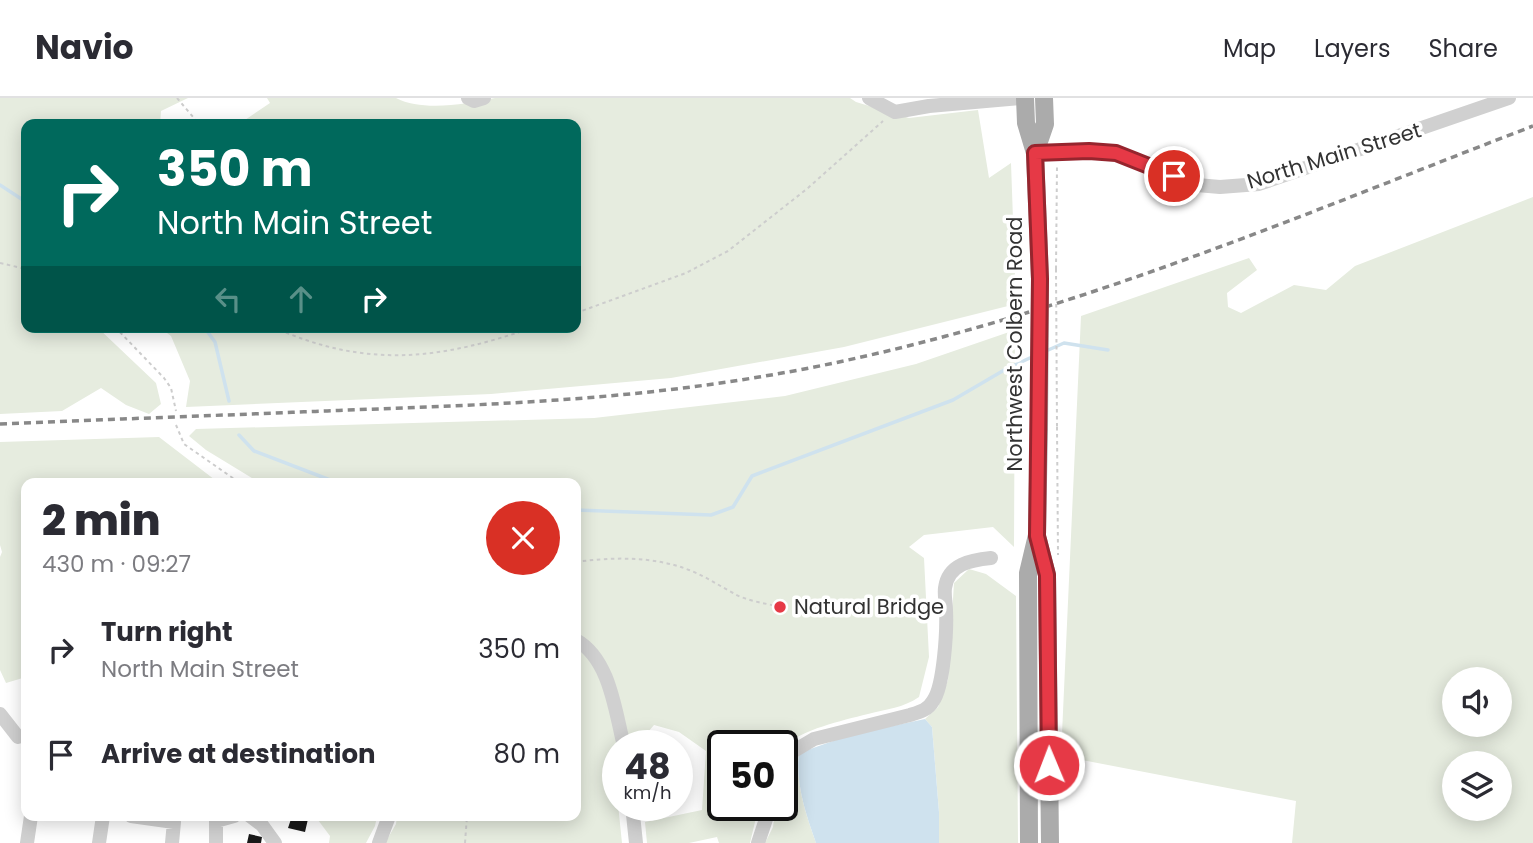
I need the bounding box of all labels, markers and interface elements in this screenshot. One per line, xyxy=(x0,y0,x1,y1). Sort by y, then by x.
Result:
text: Navio xyxy=(35,24,134,71)
text: Map xyxy=(1223,32,1276,65)
text: Layers xyxy=(1314,32,1390,65)
text: Share xyxy=(1428,32,1498,65)
street label: North Main Street xyxy=(1243,115,1425,196)
text: 350 m xyxy=(157,135,313,203)
pin xyxy=(1144,146,1204,206)
icon: right xyxy=(42,147,133,238)
icon: arrive xyxy=(1155,157,1193,195)
text: North Main Street xyxy=(157,200,432,245)
street label: Northwest Colbern Road xyxy=(1000,216,1029,472)
icon: left xyxy=(209,280,247,318)
icon: ahead xyxy=(282,280,320,318)
icon: right xyxy=(355,280,393,318)
text: 2 min xyxy=(42,491,160,550)
button: close xyxy=(486,501,560,575)
text: 430 m · 09:27 xyxy=(42,548,191,580)
place label: Natural Bridge xyxy=(794,592,944,621)
marker: Natural Bridge xyxy=(772,599,788,615)
text: Turn right xyxy=(101,614,233,650)
icon: right xyxy=(42,631,80,669)
text: 350 m xyxy=(478,631,560,667)
text: North Main Street xyxy=(101,653,299,685)
map controls xyxy=(1442,667,1512,821)
button: sound xyxy=(1442,667,1512,737)
position arrow xyxy=(1012,728,1086,802)
speed limit sign: 50 xyxy=(707,730,798,821)
icon: arrive xyxy=(42,736,80,774)
text: Arrive at destination xyxy=(101,736,376,772)
text: 80 m xyxy=(494,736,560,772)
text: 48 xyxy=(624,742,671,791)
button: layers xyxy=(1442,751,1512,821)
text: km/h xyxy=(624,780,671,805)

